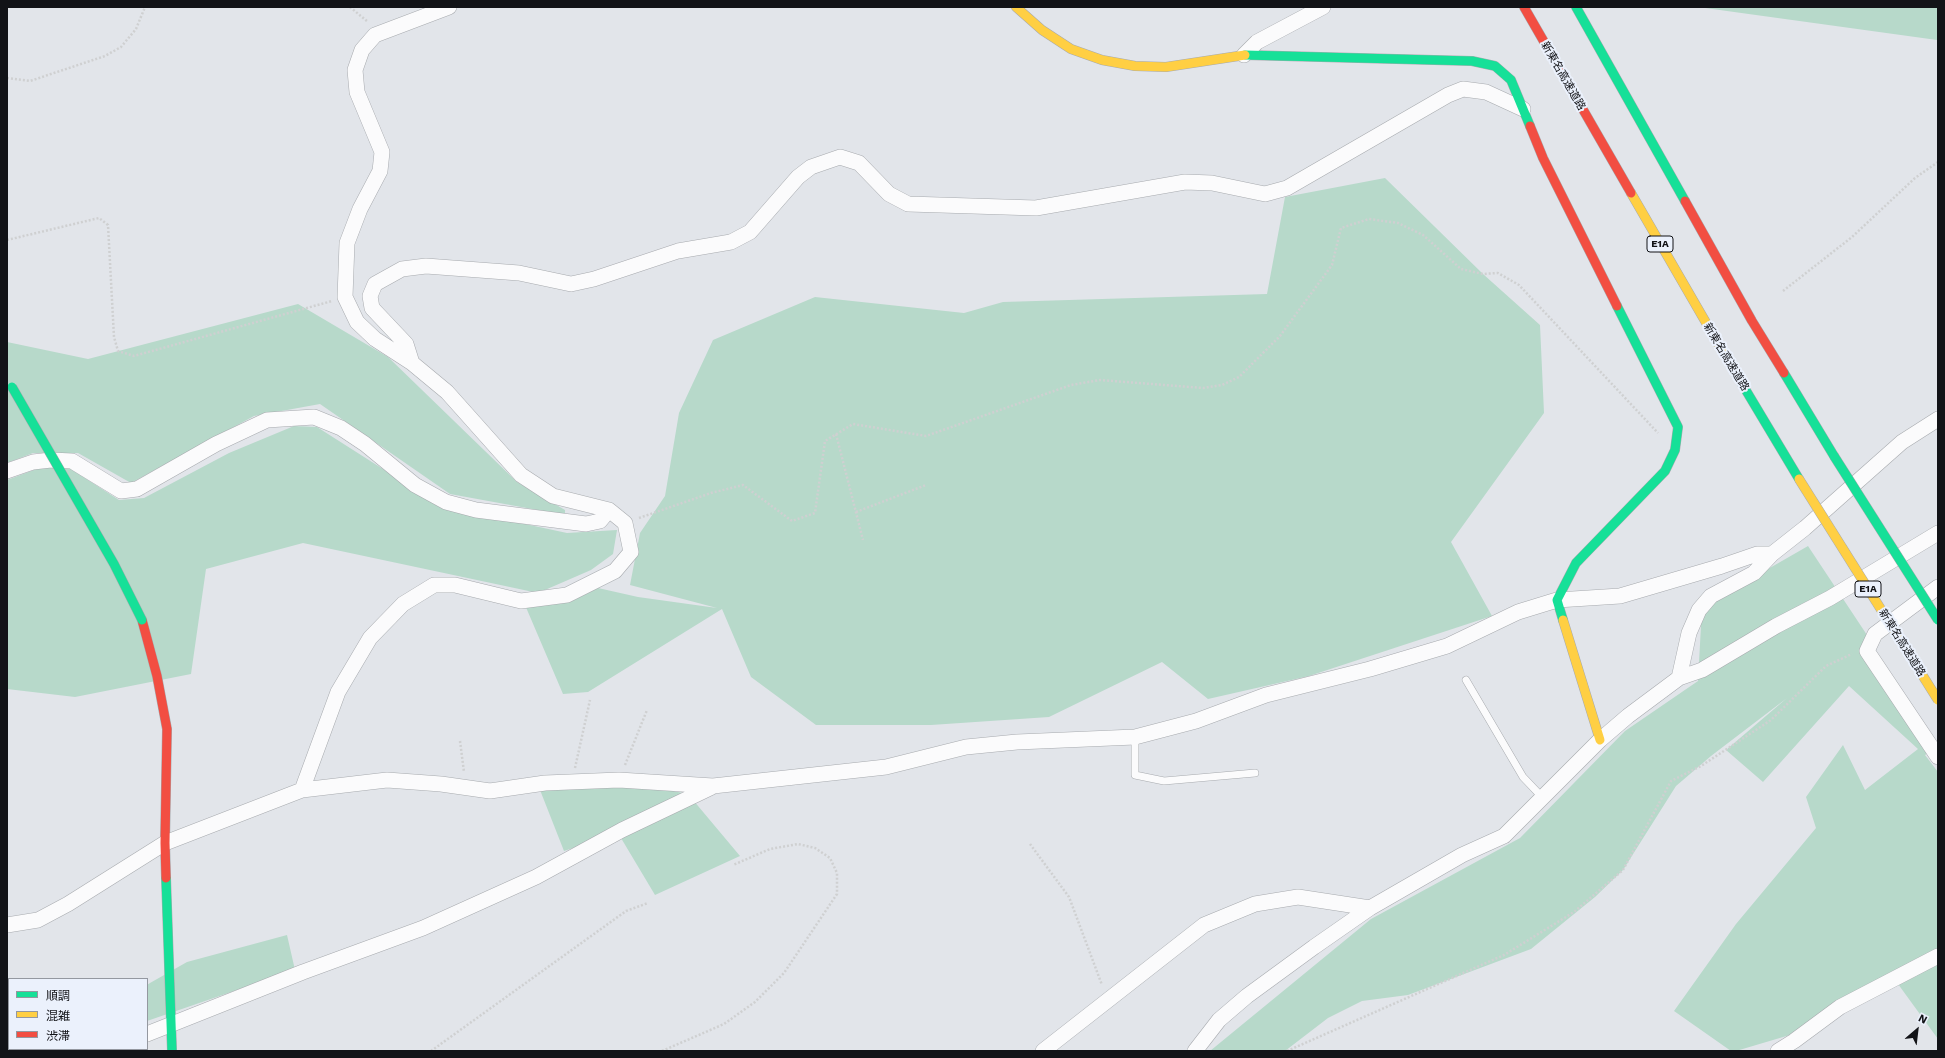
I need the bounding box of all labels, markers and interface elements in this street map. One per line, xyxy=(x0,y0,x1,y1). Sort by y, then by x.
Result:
street label: 新東名高速道路 xyxy=(1538,39,1588,113)
road number: E1A xyxy=(1647,236,1673,252)
street label: 新東名高速道路 xyxy=(1701,321,1751,393)
road number: E1A xyxy=(1855,581,1881,597)
street label: 新東名高速道路 xyxy=(1876,607,1928,679)
legend xyxy=(8,978,148,1050)
text: 順調 xyxy=(46,989,70,1003)
text: 混雑 xyxy=(46,1009,70,1023)
north arrow xyxy=(1897,1010,1937,1050)
text: N xyxy=(1916,1011,1930,1027)
text: 渋滞 xyxy=(46,1029,70,1043)

